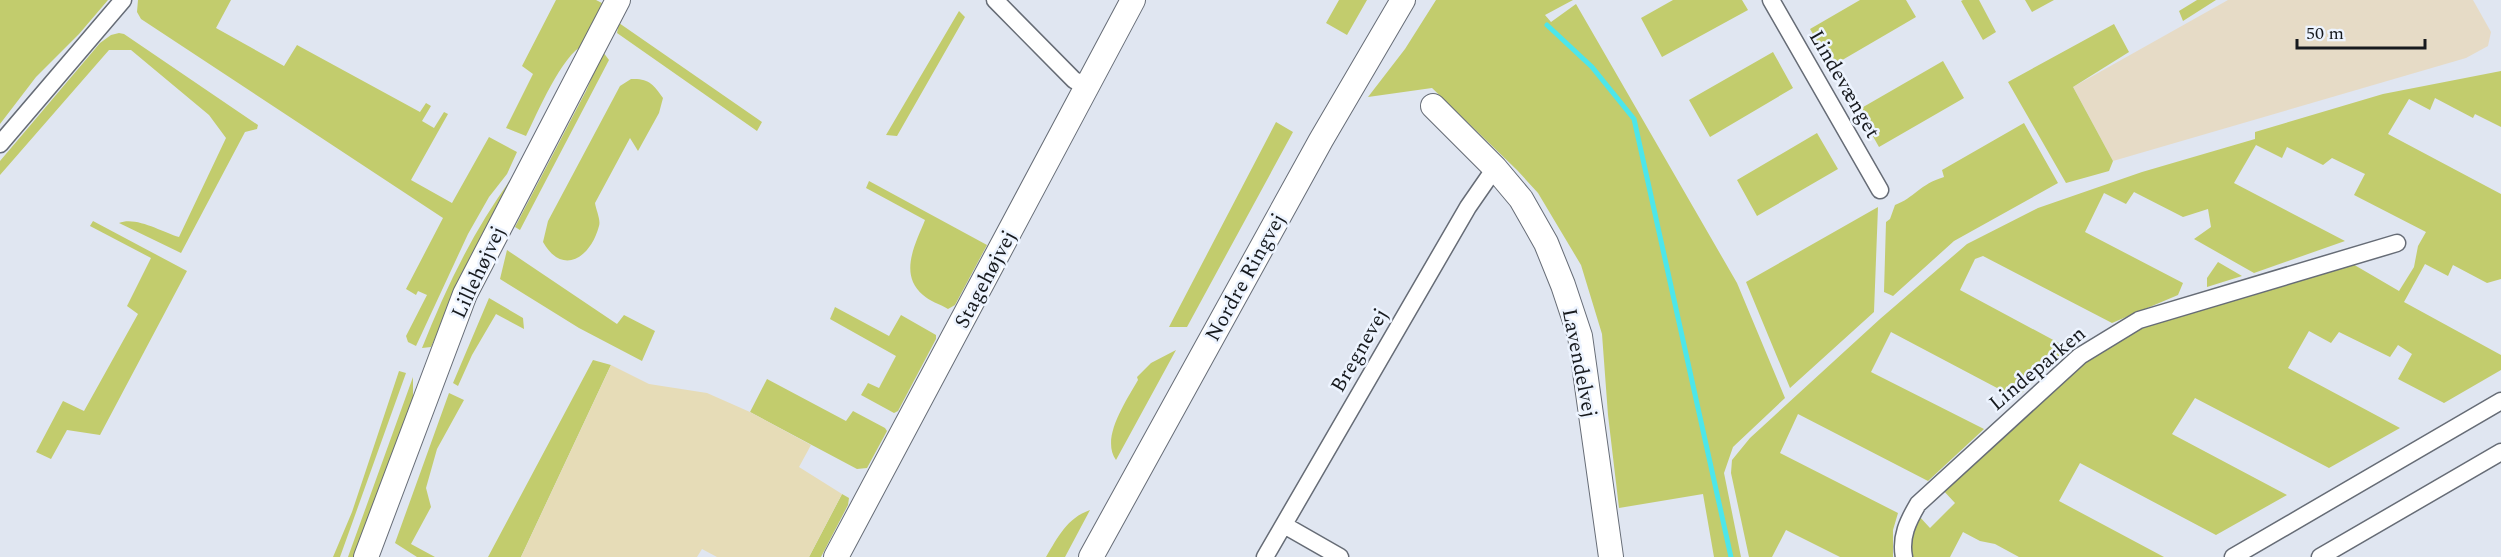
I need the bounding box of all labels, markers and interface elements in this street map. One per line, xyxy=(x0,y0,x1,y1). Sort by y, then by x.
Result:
scale bar xyxy=(2297,12,2424,50)
text: 50 m xyxy=(2306,20,2344,47)
street label: Lindevænget xyxy=(1800,24,1888,145)
street label: Nordre Ringvej xyxy=(1197,207,1294,348)
street label: Lillehøjvej xyxy=(443,221,514,324)
street label: Stagehøjvej xyxy=(947,225,1025,334)
street label: Bregnevej xyxy=(1323,302,1397,399)
street label: Lavendelvej xyxy=(1553,306,1605,421)
street label: Lindeparken xyxy=(1982,318,2093,419)

